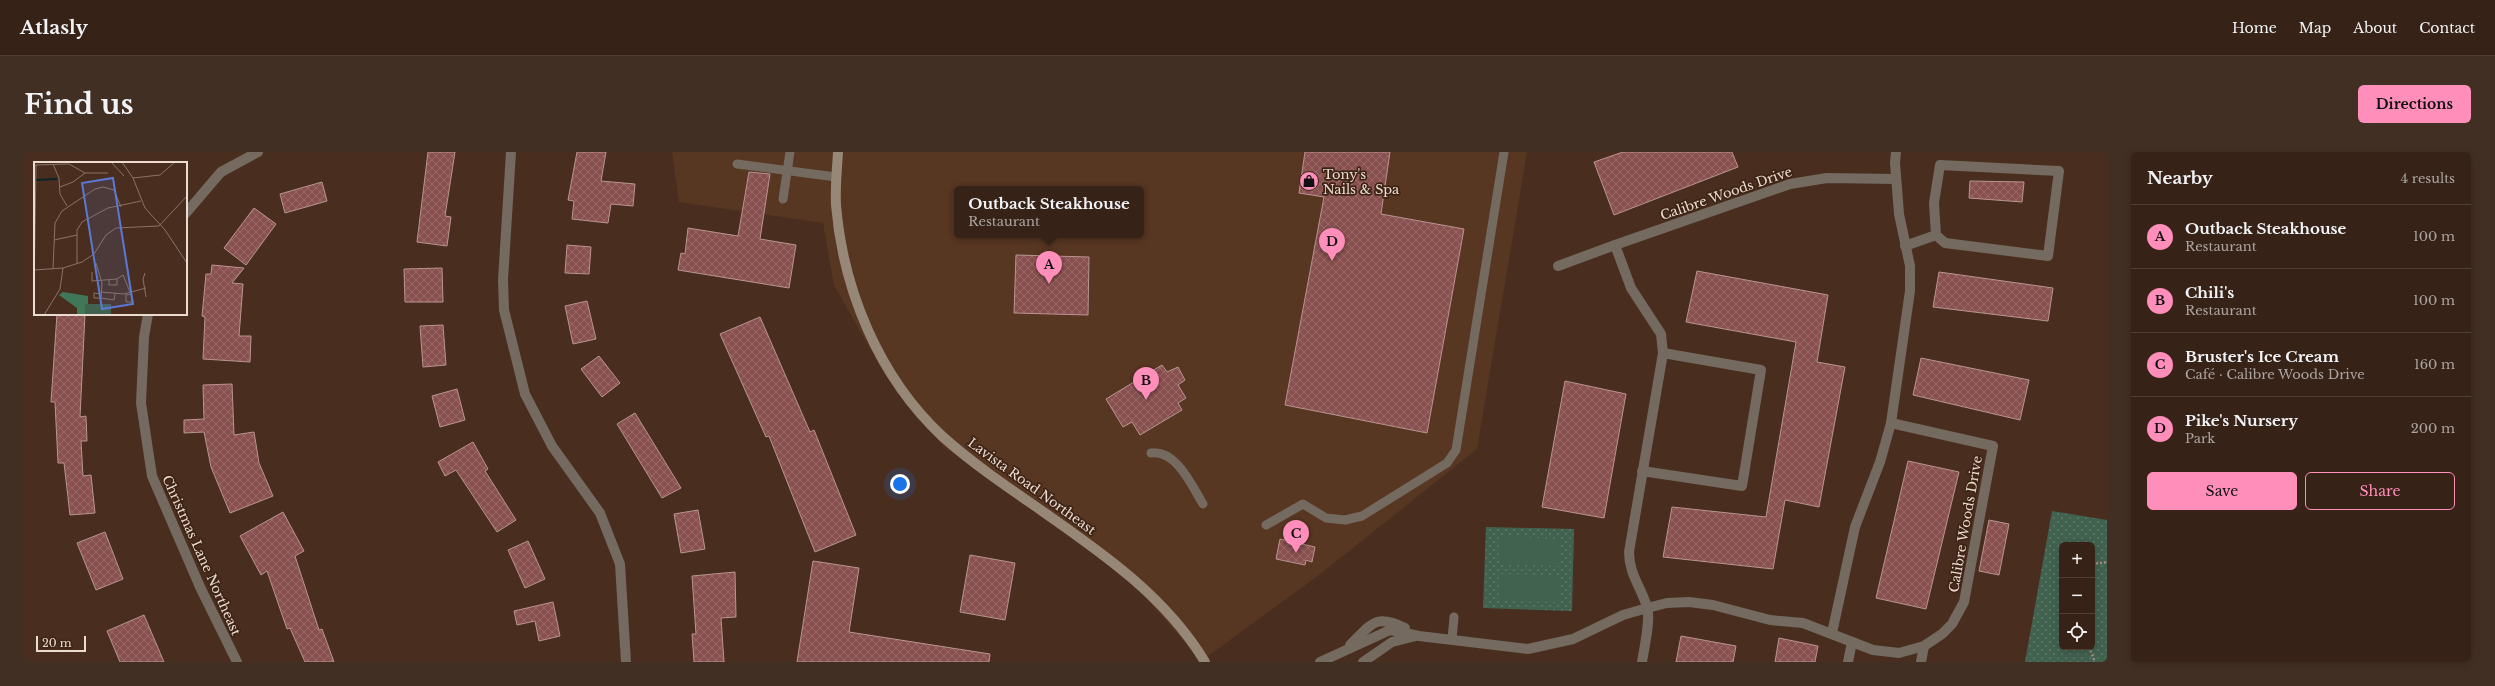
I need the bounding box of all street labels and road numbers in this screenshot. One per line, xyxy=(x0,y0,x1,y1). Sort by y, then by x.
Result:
street label: Calibre Woods Drive xyxy=(1658,163,1794,224)
street label: Lavista Road Northeast xyxy=(964,434,1099,539)
street label: Calibre Woods Drive xyxy=(1945,454,1986,594)
street label: Christmas Lane Northeast xyxy=(158,472,245,638)

